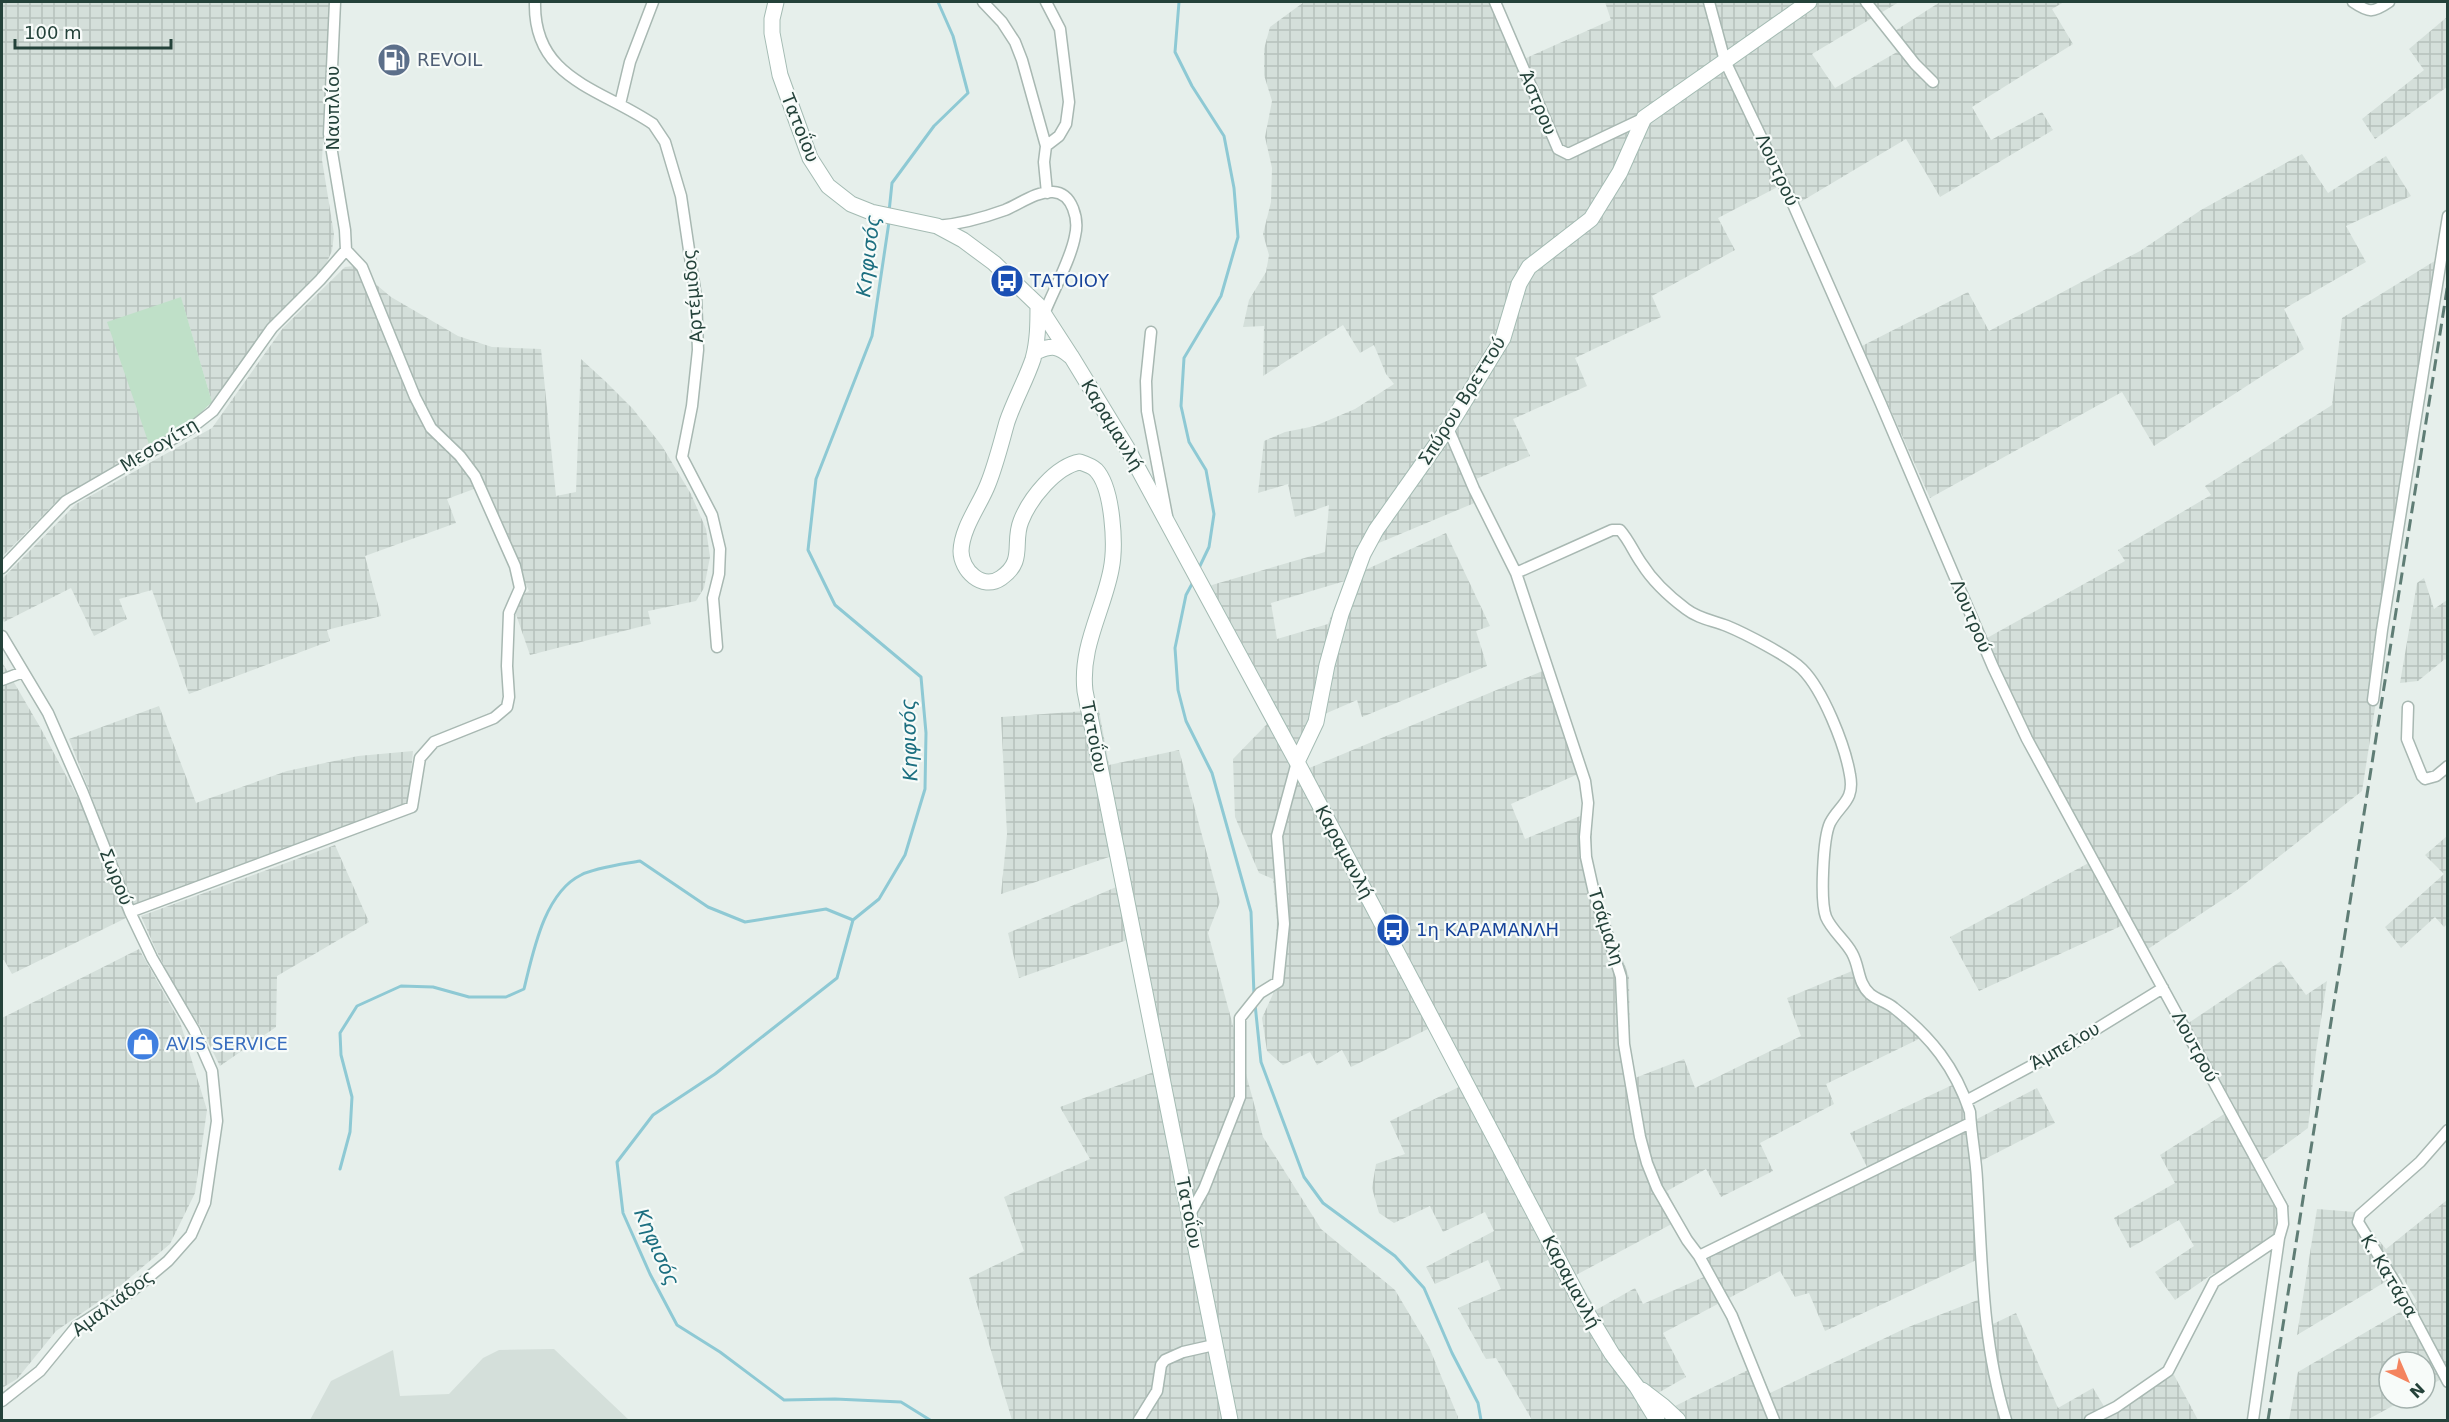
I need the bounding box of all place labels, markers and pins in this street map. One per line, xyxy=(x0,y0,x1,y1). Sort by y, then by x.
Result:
fuel station icon: REVOIL xyxy=(376,42,412,78)
place label: REVOIL xyxy=(417,49,482,70)
bus stop icon: ΤΑΤΟΙΟΥ xyxy=(989,263,1025,299)
place label: ΤΑΤΟΙΟΥ xyxy=(1029,270,1110,291)
bus stop icon: 1η ΚΑΡΑΜΑΝΛΗ xyxy=(1375,912,1411,948)
place label: 1η ΚΑΡΑΜΑΝΛΗ xyxy=(1416,919,1559,940)
shop icon: AVIS SERVICE xyxy=(125,1026,161,1062)
place label: AVIS SERVICE xyxy=(166,1033,288,1054)

